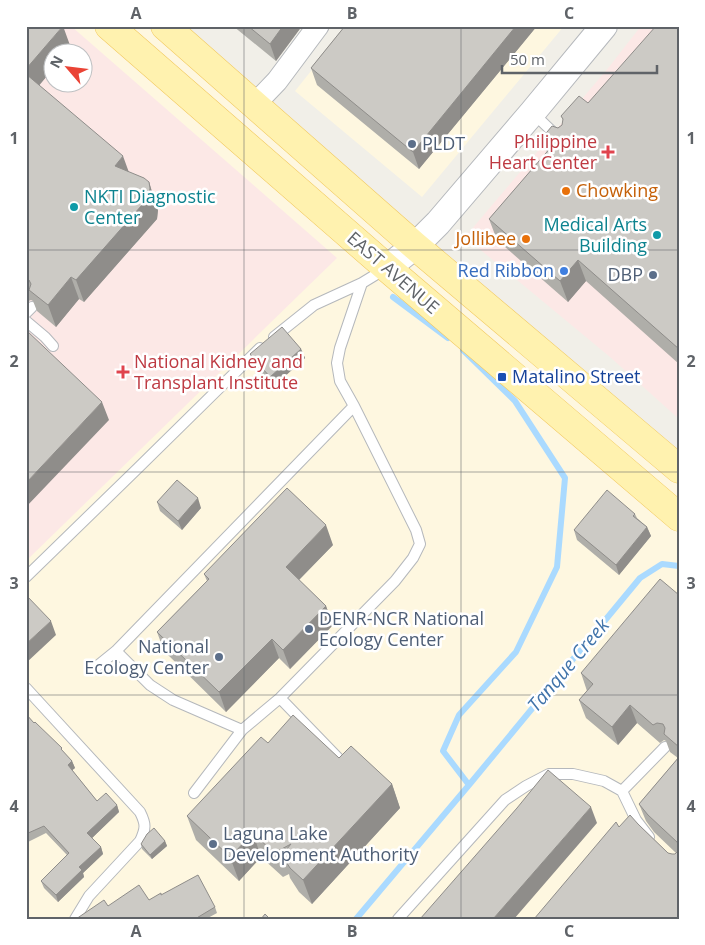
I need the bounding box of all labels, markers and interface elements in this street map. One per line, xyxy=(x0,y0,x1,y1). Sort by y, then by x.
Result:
text: A xyxy=(130,2,142,24)
text: B xyxy=(347,2,357,24)
text: C xyxy=(564,2,574,24)
north arrow xyxy=(42,42,92,92)
scale bar xyxy=(502,42,658,74)
text: 50 m xyxy=(510,49,545,69)
text: N xyxy=(45,52,67,71)
text: 1 xyxy=(9,127,19,149)
text: 1 xyxy=(686,127,696,149)
place label: Philippine Heart Center xyxy=(489,129,598,174)
place label: PLDT xyxy=(422,131,465,155)
marker: PLDT xyxy=(406,138,418,150)
marker: Philippine Heart Center xyxy=(601,145,615,159)
place label: Chowking xyxy=(576,178,658,202)
place label: NKTI Diagnostic Center xyxy=(84,184,216,229)
marker: Chowking xyxy=(560,185,572,197)
marker: NKTI Diagnostic Center xyxy=(68,201,80,213)
place label: Medical Arts Building xyxy=(544,212,647,257)
street label: EAST AVENUE xyxy=(343,226,445,319)
place label: Jollibee xyxy=(453,226,516,250)
marker: Medical Arts Building xyxy=(651,229,663,241)
marker: Jollibee xyxy=(520,233,532,245)
place label: Red Ribbon xyxy=(458,258,554,282)
place label: DBP xyxy=(607,262,643,286)
marker: Red Ribbon xyxy=(558,265,570,277)
marker: DBP xyxy=(647,269,659,281)
place label: National Kidney and Transplant Institute xyxy=(134,349,303,394)
text: 2 xyxy=(9,350,19,372)
text: 2 xyxy=(686,350,696,372)
place label: Matalino Street xyxy=(512,364,641,388)
marker: National Kidney and Transplant Institute xyxy=(116,365,130,379)
marker: Matalino Street xyxy=(496,371,508,383)
text: 3 xyxy=(9,572,19,594)
text: 3 xyxy=(686,572,696,594)
place label: DENR-NCR National Ecology Center xyxy=(319,606,484,651)
water label: Tanque Creek xyxy=(521,612,615,717)
marker: DENR-NCR National Ecology Center xyxy=(303,623,315,635)
place label: National Ecology Center xyxy=(84,634,210,679)
marker: National Ecology Center xyxy=(213,651,225,663)
text: 4 xyxy=(9,795,19,817)
text: 4 xyxy=(686,795,696,817)
place label: Laguna Lake Development Authority xyxy=(223,821,420,866)
marker: Laguna Lake Development Authority xyxy=(207,838,219,850)
text: A xyxy=(130,920,142,942)
text: B xyxy=(347,920,357,942)
text: C xyxy=(564,920,574,942)

